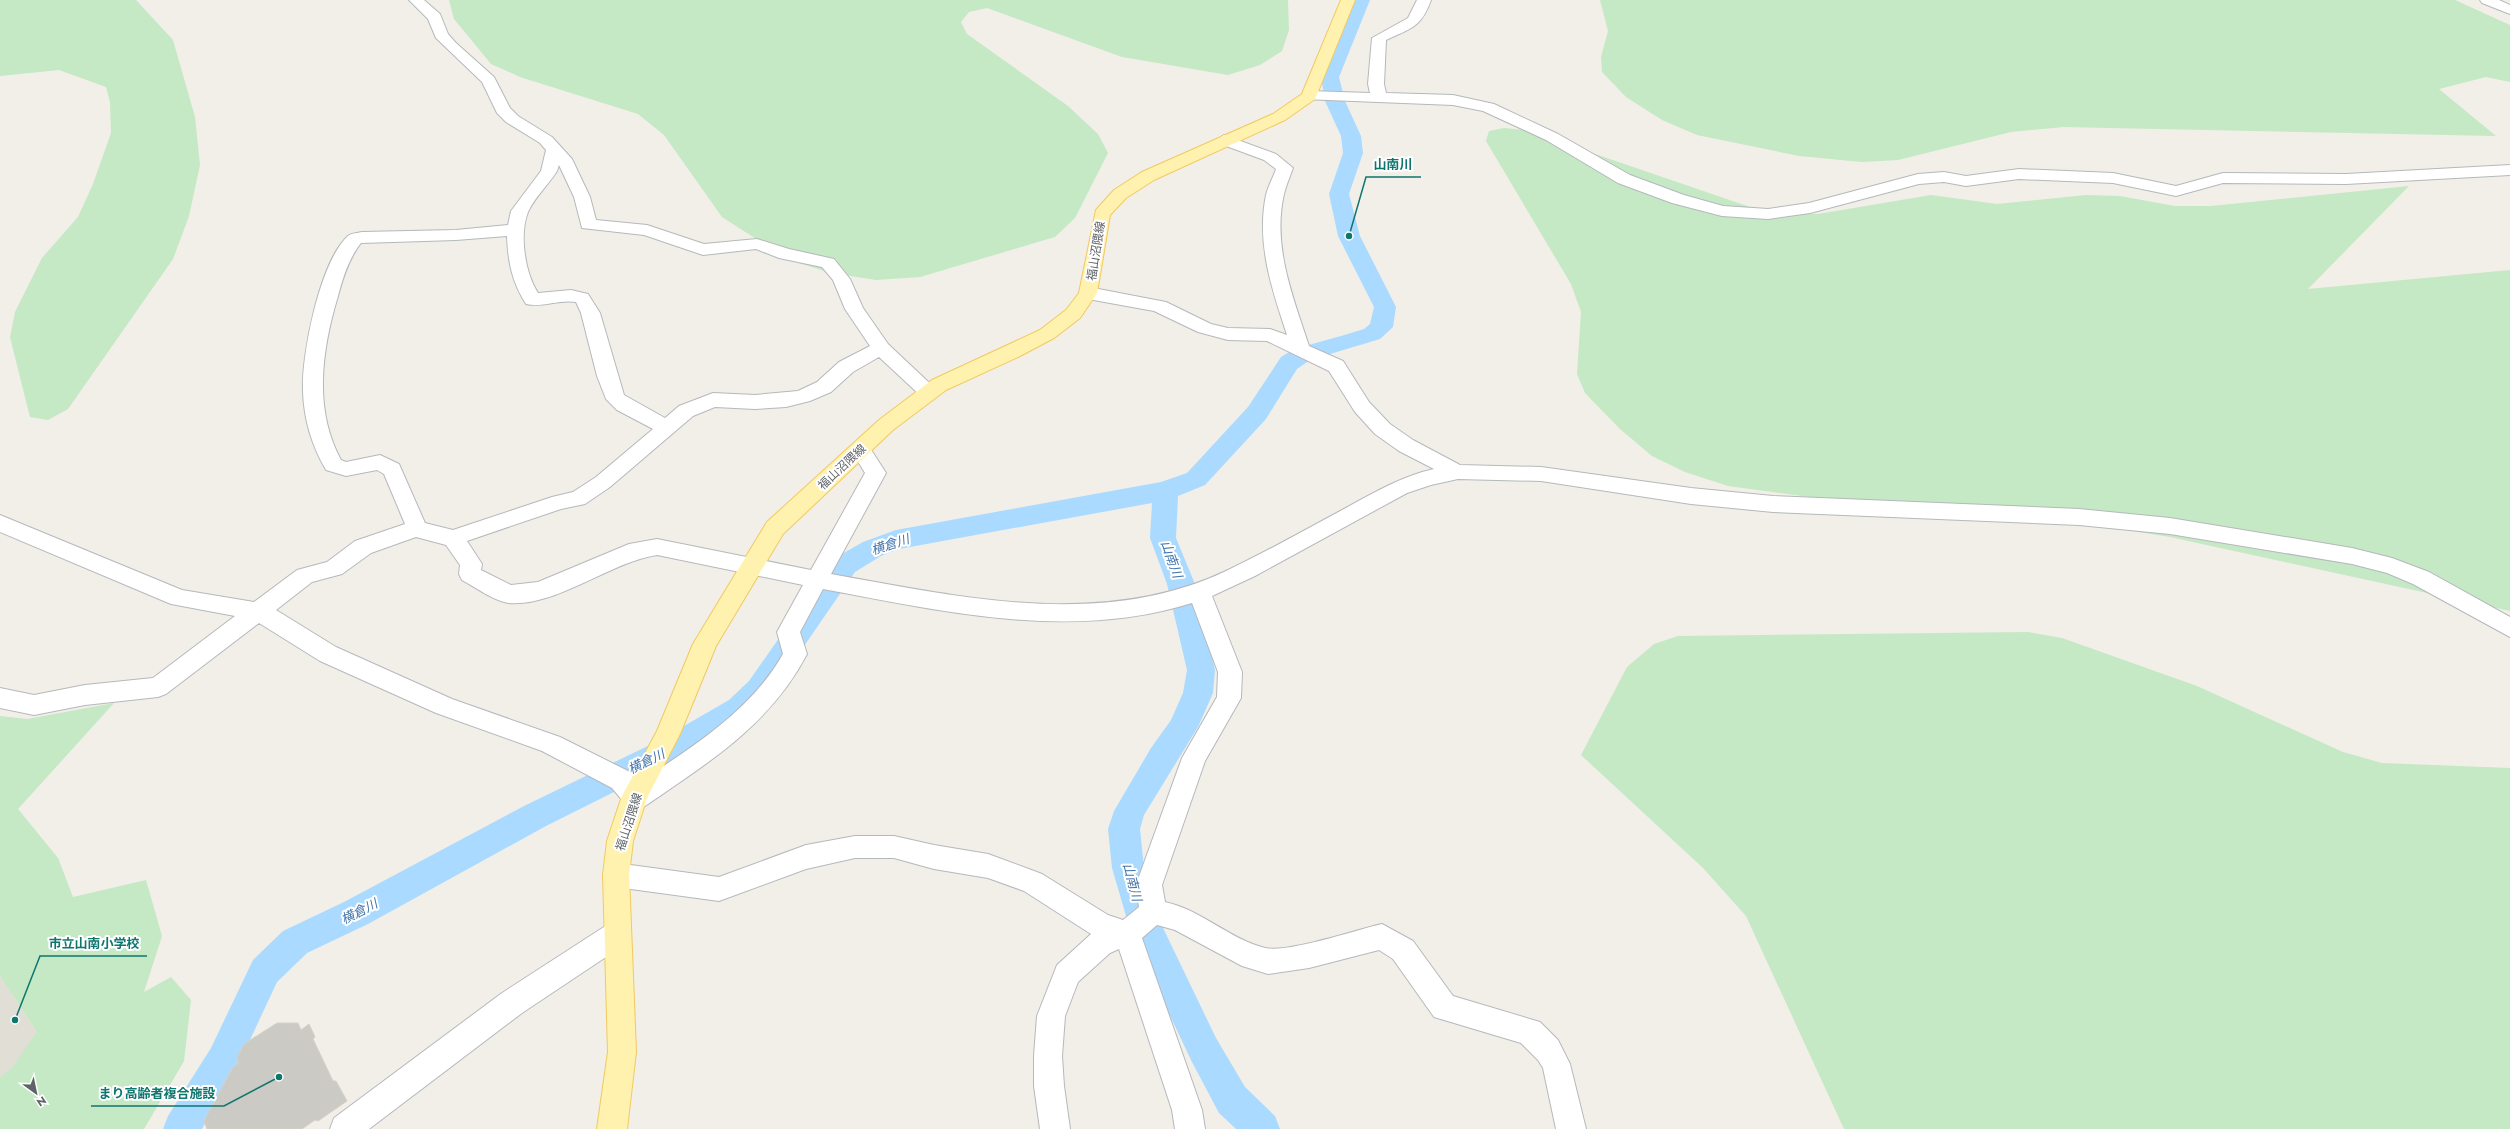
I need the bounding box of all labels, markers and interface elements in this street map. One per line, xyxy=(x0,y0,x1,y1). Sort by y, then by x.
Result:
callout: 山南川 xyxy=(1366,152,1421,177)
text: 山南川 xyxy=(1373,155,1413,174)
street label: 福山沼隈線 xyxy=(1082,220,1110,282)
street label: 福山沼隈線 xyxy=(814,440,870,494)
water label: 横倉川 xyxy=(869,529,914,560)
water label: 山南川 xyxy=(1156,538,1188,583)
water label: 横倉川 xyxy=(625,743,670,779)
street label: 福山沼隈線 xyxy=(611,791,647,853)
water label: 山南川 xyxy=(1118,861,1147,905)
water label: 横倉川 xyxy=(338,893,383,929)
callout: 市立山南小学校 xyxy=(40,931,147,956)
text: 市立山南小学校 xyxy=(48,934,140,953)
north arrow xyxy=(16,1073,56,1113)
callout: まり高齢者複合施設 xyxy=(91,1081,224,1106)
text: まり高齢者複合施設 xyxy=(98,1084,216,1103)
text: N xyxy=(33,1092,49,1110)

